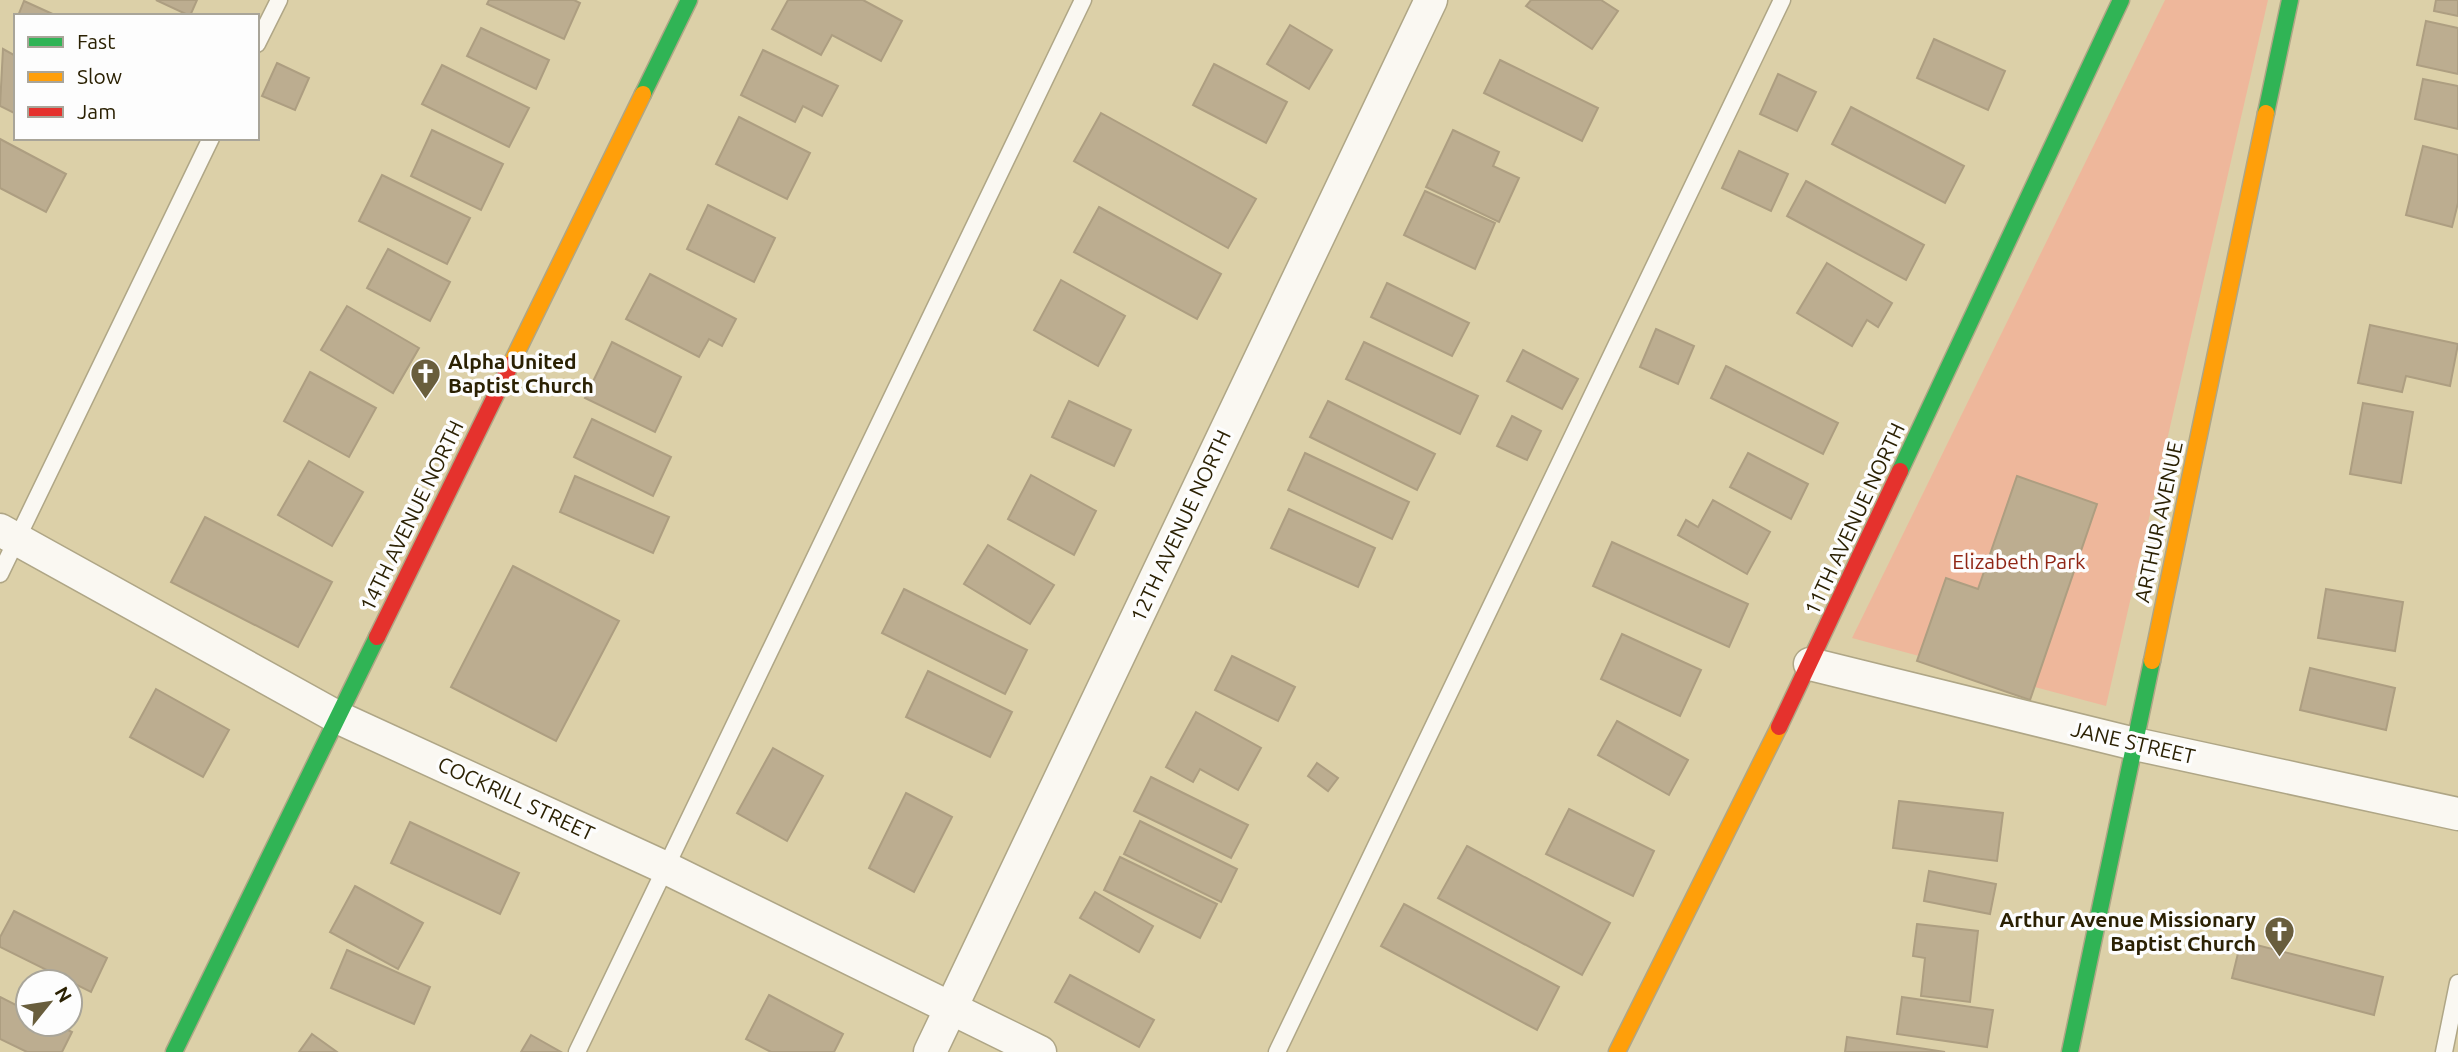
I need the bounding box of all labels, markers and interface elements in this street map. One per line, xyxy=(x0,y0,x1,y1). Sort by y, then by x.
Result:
legend xyxy=(14,14,259,140)
text: Fast xyxy=(77,29,115,53)
text: Slow xyxy=(77,64,122,88)
text: Jam xyxy=(77,99,116,123)
place label: Alpha United Baptist Church xyxy=(448,349,594,397)
church icon: Alpha United Baptist Church xyxy=(408,357,442,401)
street label: 14TH AVENUE NORTH xyxy=(354,416,468,615)
street label: 11TH AVENUE NORTH xyxy=(1799,419,1909,618)
street label: 12TH AVENUE NORTH xyxy=(1125,426,1235,625)
street label: ARTHUR AVENUE xyxy=(2129,439,2187,605)
park label: Elizabeth Park xyxy=(1952,549,2086,573)
street label: JANE STREET xyxy=(2069,716,2198,768)
street label: COCKRILL STREET xyxy=(434,751,599,845)
place label: Arthur Avenue Missionary Baptist Church xyxy=(2000,907,2256,955)
church icon: Arthur Avenue Missionary Baptist Church xyxy=(2262,915,2296,959)
north arrow xyxy=(14,968,84,1038)
text: N xyxy=(51,983,77,1006)

